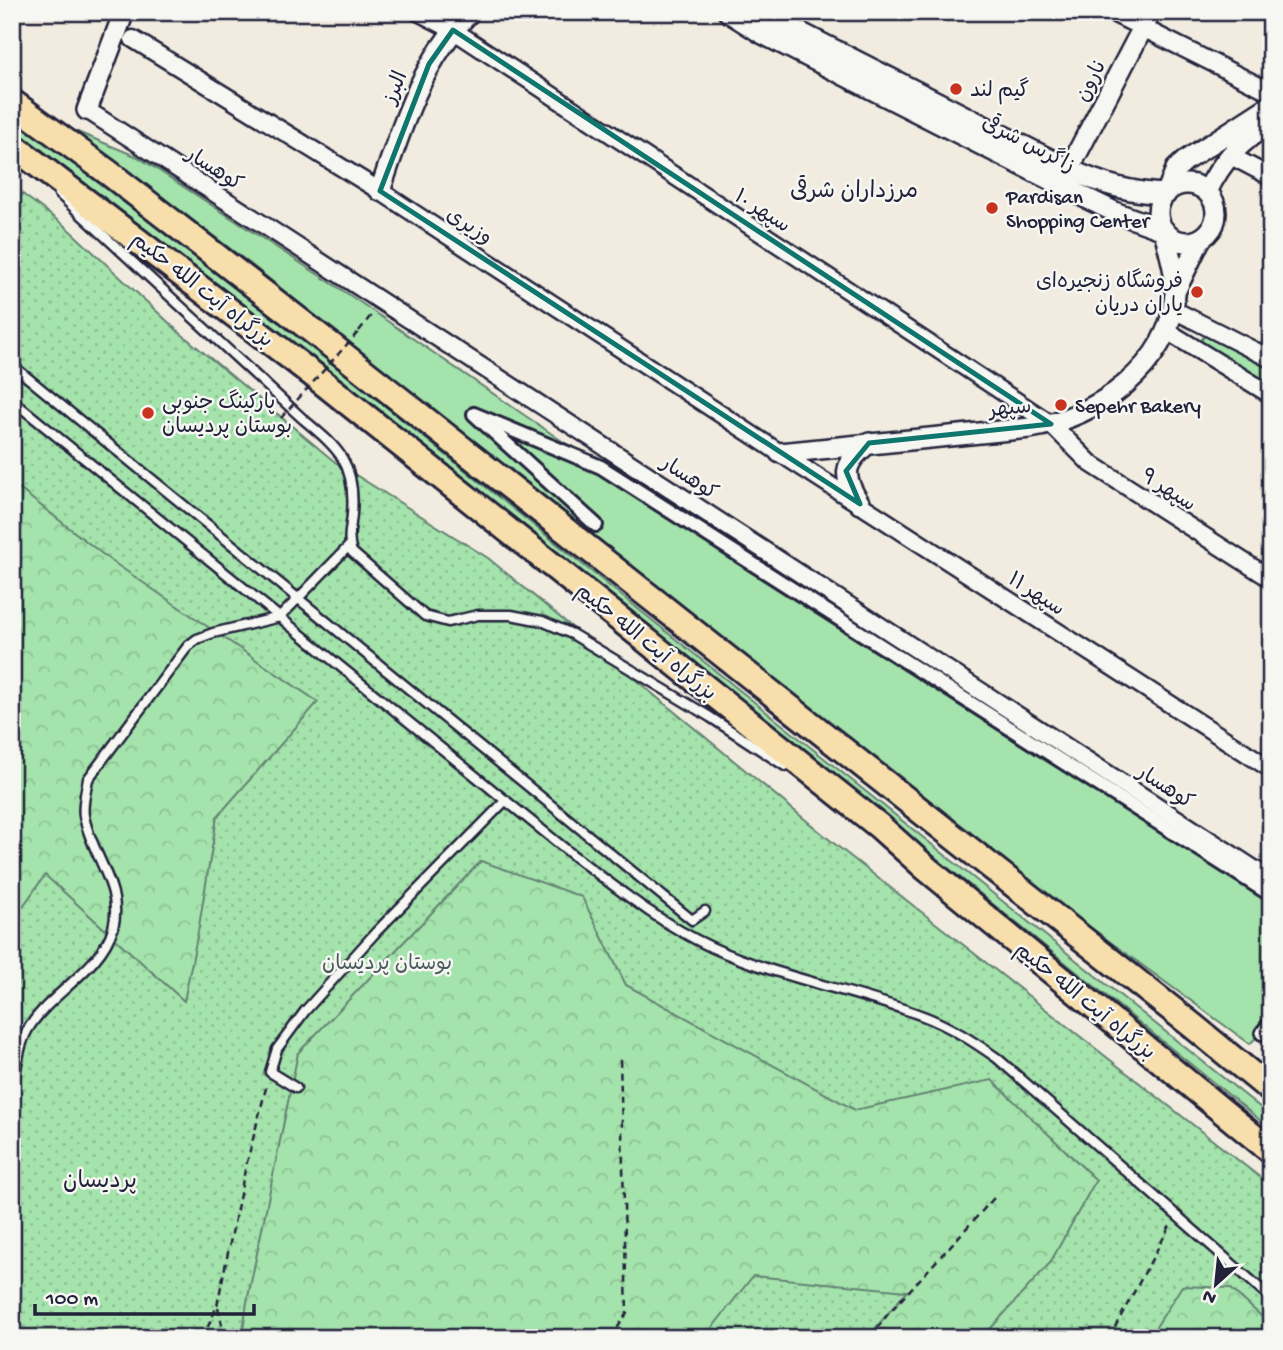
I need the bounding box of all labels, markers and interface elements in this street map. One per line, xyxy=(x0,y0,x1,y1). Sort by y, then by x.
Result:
street label: نارون xyxy=(1072,56,1114,107)
street label: البرز xyxy=(378,68,415,110)
place label: گیم لند xyxy=(970,77,1029,105)
marker: گیم لند xyxy=(948,81,964,97)
street label: زاگرس شرقی xyxy=(977,108,1080,180)
street label: کوهسار xyxy=(178,142,246,198)
district label: مرزداران شرقی xyxy=(790,175,918,206)
street label: سپهر ۱۰ xyxy=(728,186,794,240)
place label: Pardisan Shopping Center xyxy=(1005,187,1151,236)
marker: Pardisan Shopping Center xyxy=(984,200,1000,216)
street label: وزیری xyxy=(440,204,496,252)
street label: بزرگراه آیت الله حکیم xyxy=(125,226,279,355)
place label: فروشگاه زنجیره‌ای یاران دریان xyxy=(1036,268,1183,320)
marker: فروشگاه زنجیره‌ای یاران دریان xyxy=(1189,284,1205,300)
place label: پارکینگ جنوبی بوستان پردیسان xyxy=(162,389,292,441)
street label: سپهر xyxy=(986,396,1033,425)
place label: Sepehr Bakery xyxy=(1075,396,1201,421)
marker: Sepehr Bakery xyxy=(1053,397,1069,413)
marker: پارکینگ جنوبی بوستان پردیسان xyxy=(140,405,156,421)
street label: کوهسار xyxy=(653,451,721,507)
street label: سپهر ۹ xyxy=(1135,465,1199,519)
street label: سپهر ۱۱ xyxy=(1002,568,1068,623)
street label: بزرگراه آیت الله حکیم xyxy=(570,577,722,708)
street label: کوهسار xyxy=(1129,760,1197,816)
street label: بزرگراه آیت الله حکیم xyxy=(1009,936,1161,1067)
park label: بوستان پردیسان xyxy=(322,953,452,978)
district label: پردیسان xyxy=(63,1169,137,1196)
north arrow xyxy=(1182,1248,1252,1318)
scale bar xyxy=(35,1273,254,1317)
text: N xyxy=(1199,1283,1221,1309)
text: 100 m xyxy=(45,1288,98,1313)

